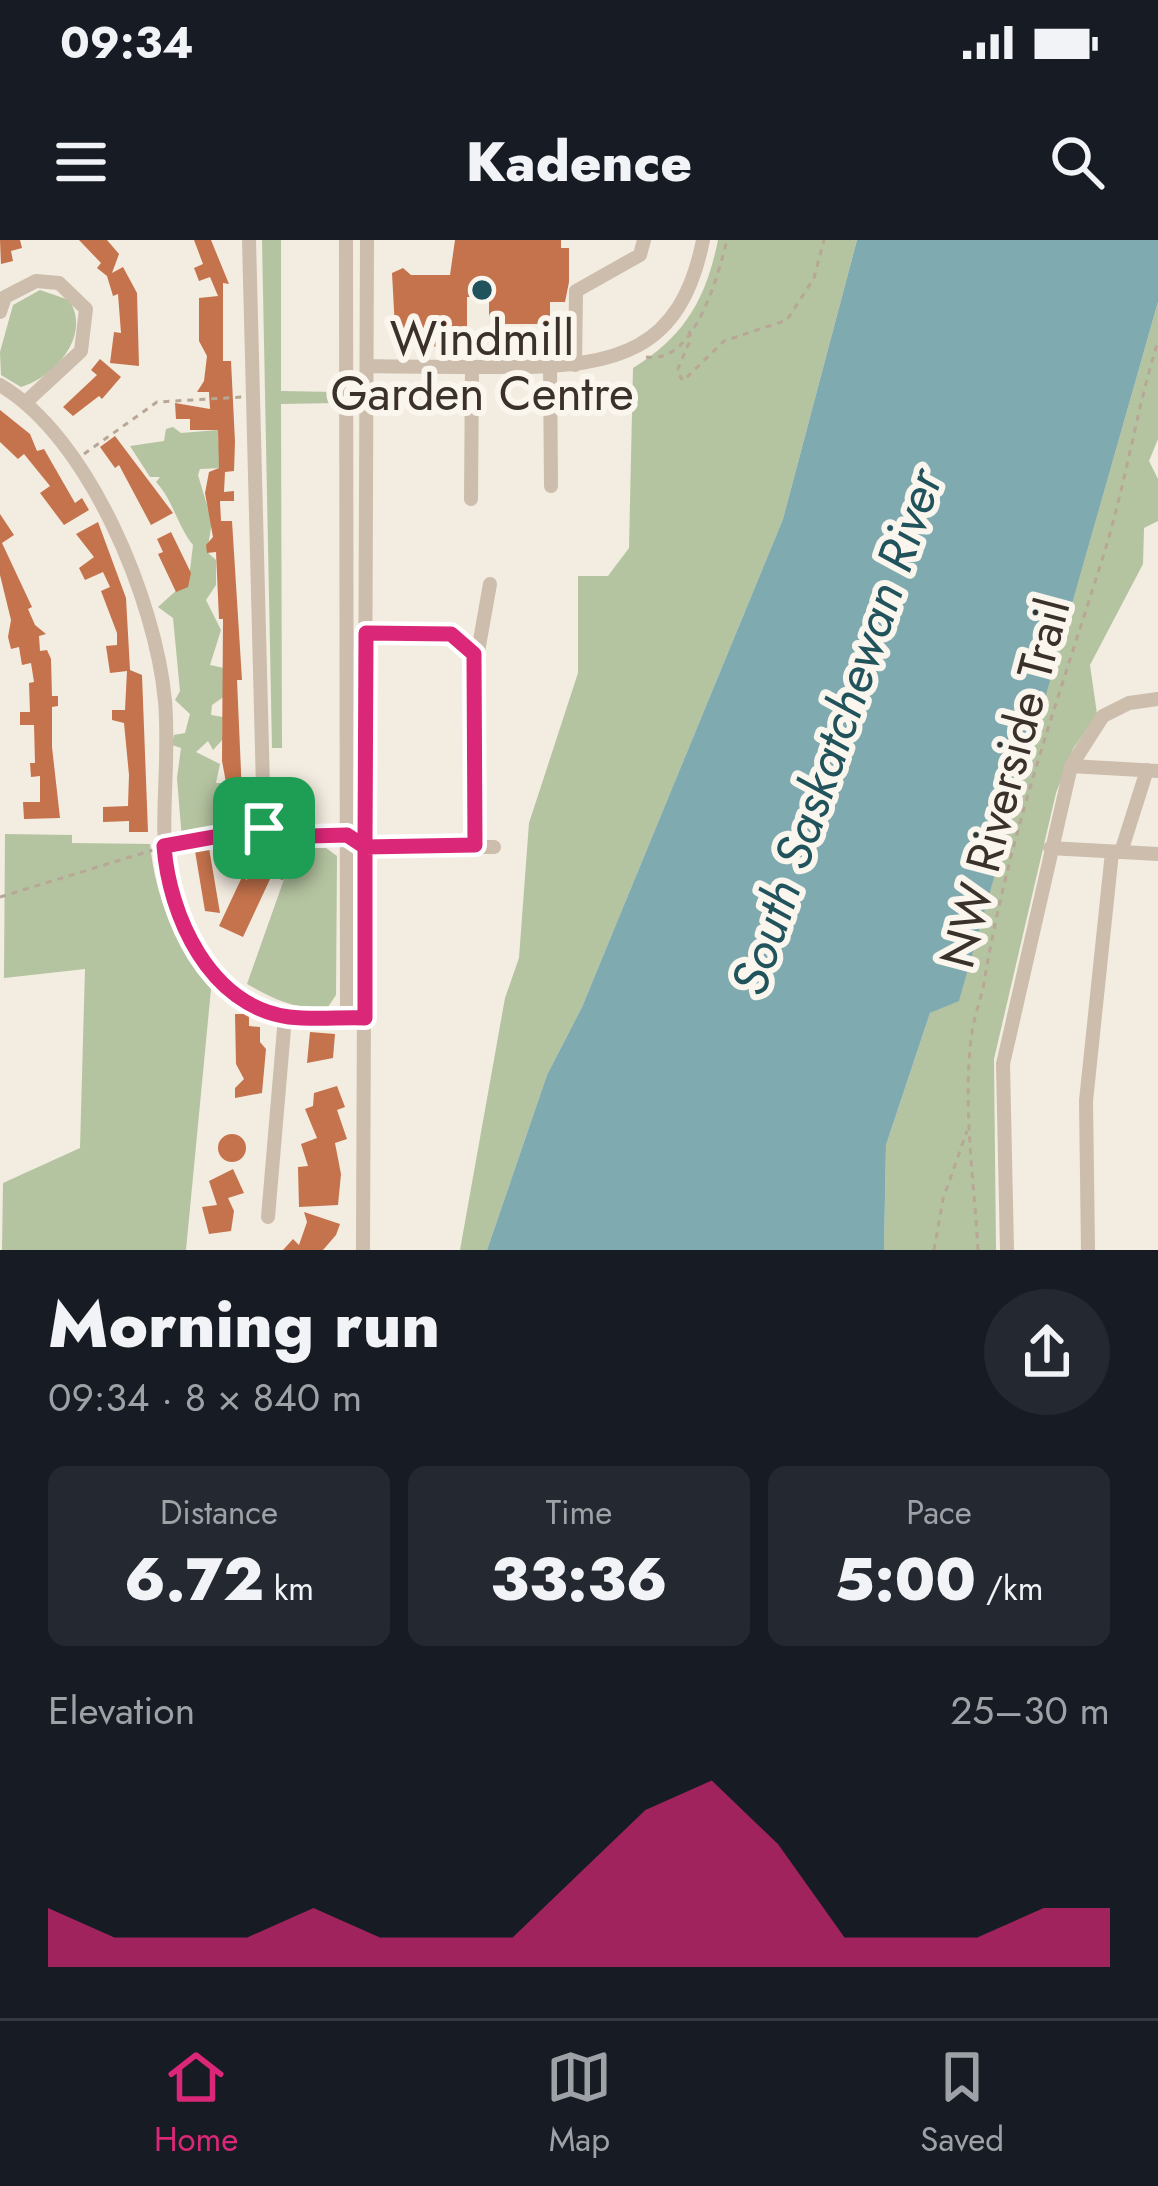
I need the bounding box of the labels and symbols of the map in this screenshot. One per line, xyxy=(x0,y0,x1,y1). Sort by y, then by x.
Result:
marker: Windmill Garden Centre xyxy=(469,277,495,303)
place label: Windmill Garden Centre xyxy=(330,304,634,428)
water label: South Saskatchewan River xyxy=(711,456,962,1005)
street label: NW Riverside Trail xyxy=(923,591,1087,975)
pin xyxy=(213,777,315,879)

